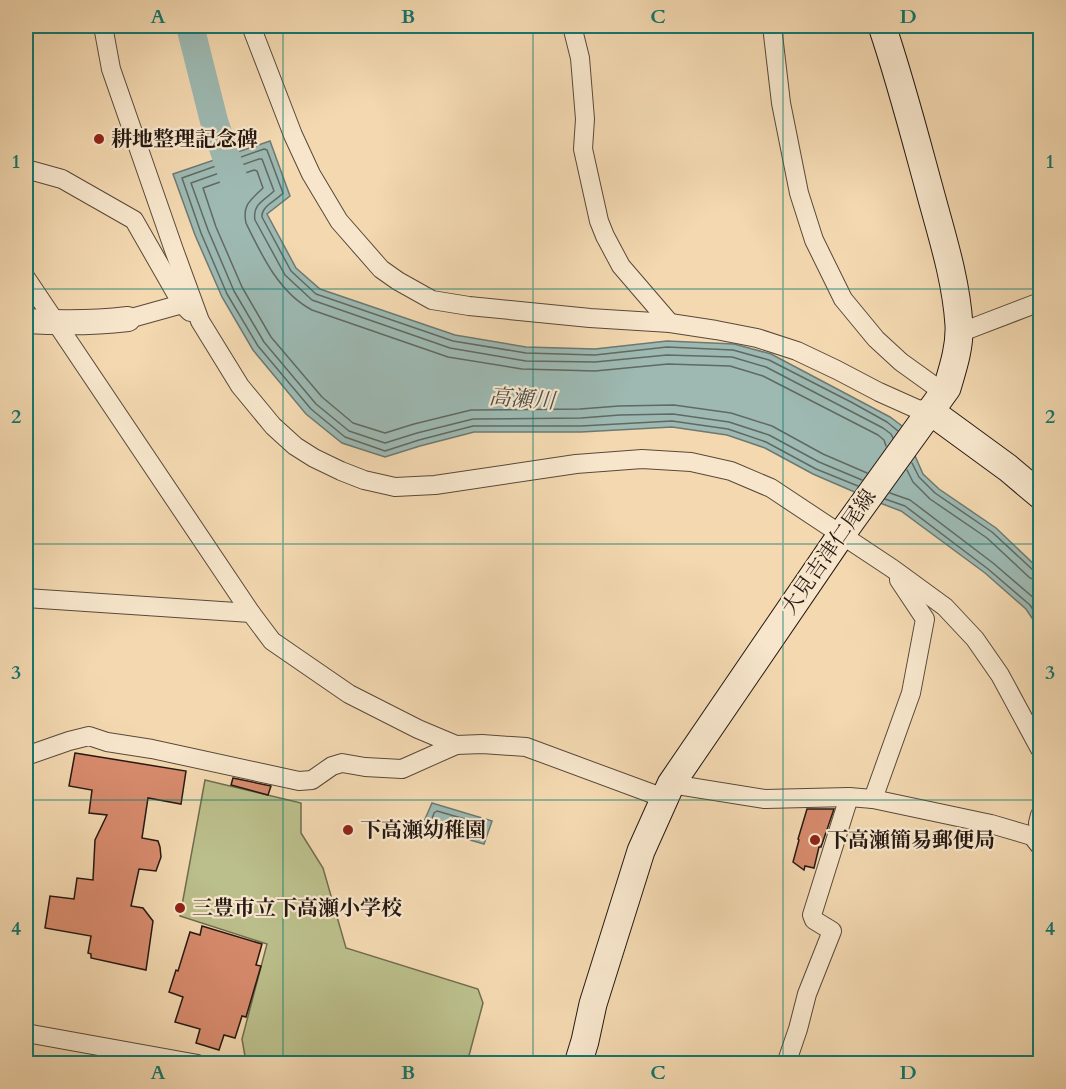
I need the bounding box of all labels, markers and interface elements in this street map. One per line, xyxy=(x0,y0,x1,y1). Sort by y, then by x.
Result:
text: A xyxy=(150,3,166,30)
text: B xyxy=(401,3,415,30)
text: C xyxy=(650,3,666,30)
text: D xyxy=(899,3,917,30)
place label: 耕地整理記念碑 xyxy=(111,125,258,154)
marker: 耕地整理記念碑 xyxy=(92,132,106,146)
text: 1 xyxy=(11,148,21,175)
text: 1 xyxy=(1045,148,1055,175)
water label: 高瀬川 xyxy=(488,382,558,416)
text: 2 xyxy=(11,403,21,430)
text: 2 xyxy=(1045,403,1055,430)
street label: 大見吉津仁尾線 xyxy=(775,483,883,621)
text: 3 xyxy=(11,659,21,686)
text: 3 xyxy=(1045,659,1055,686)
place label: 下高瀬幼稚園 xyxy=(360,816,486,845)
marker: 下高瀬幼稚園 xyxy=(341,823,355,837)
place label: 下高瀬簡易郵便局 xyxy=(827,826,995,855)
marker: 下高瀬簡易郵便局 xyxy=(808,833,822,847)
place label: 三豊市立下高瀬小学校 xyxy=(192,894,402,923)
marker: 三豊市立下高瀬小学校 xyxy=(173,901,187,915)
text: 4 xyxy=(11,915,21,942)
text: 4 xyxy=(1045,915,1055,942)
text: A xyxy=(150,1059,166,1086)
text: B xyxy=(401,1059,415,1086)
text: C xyxy=(650,1059,666,1086)
text: D xyxy=(899,1059,917,1086)

